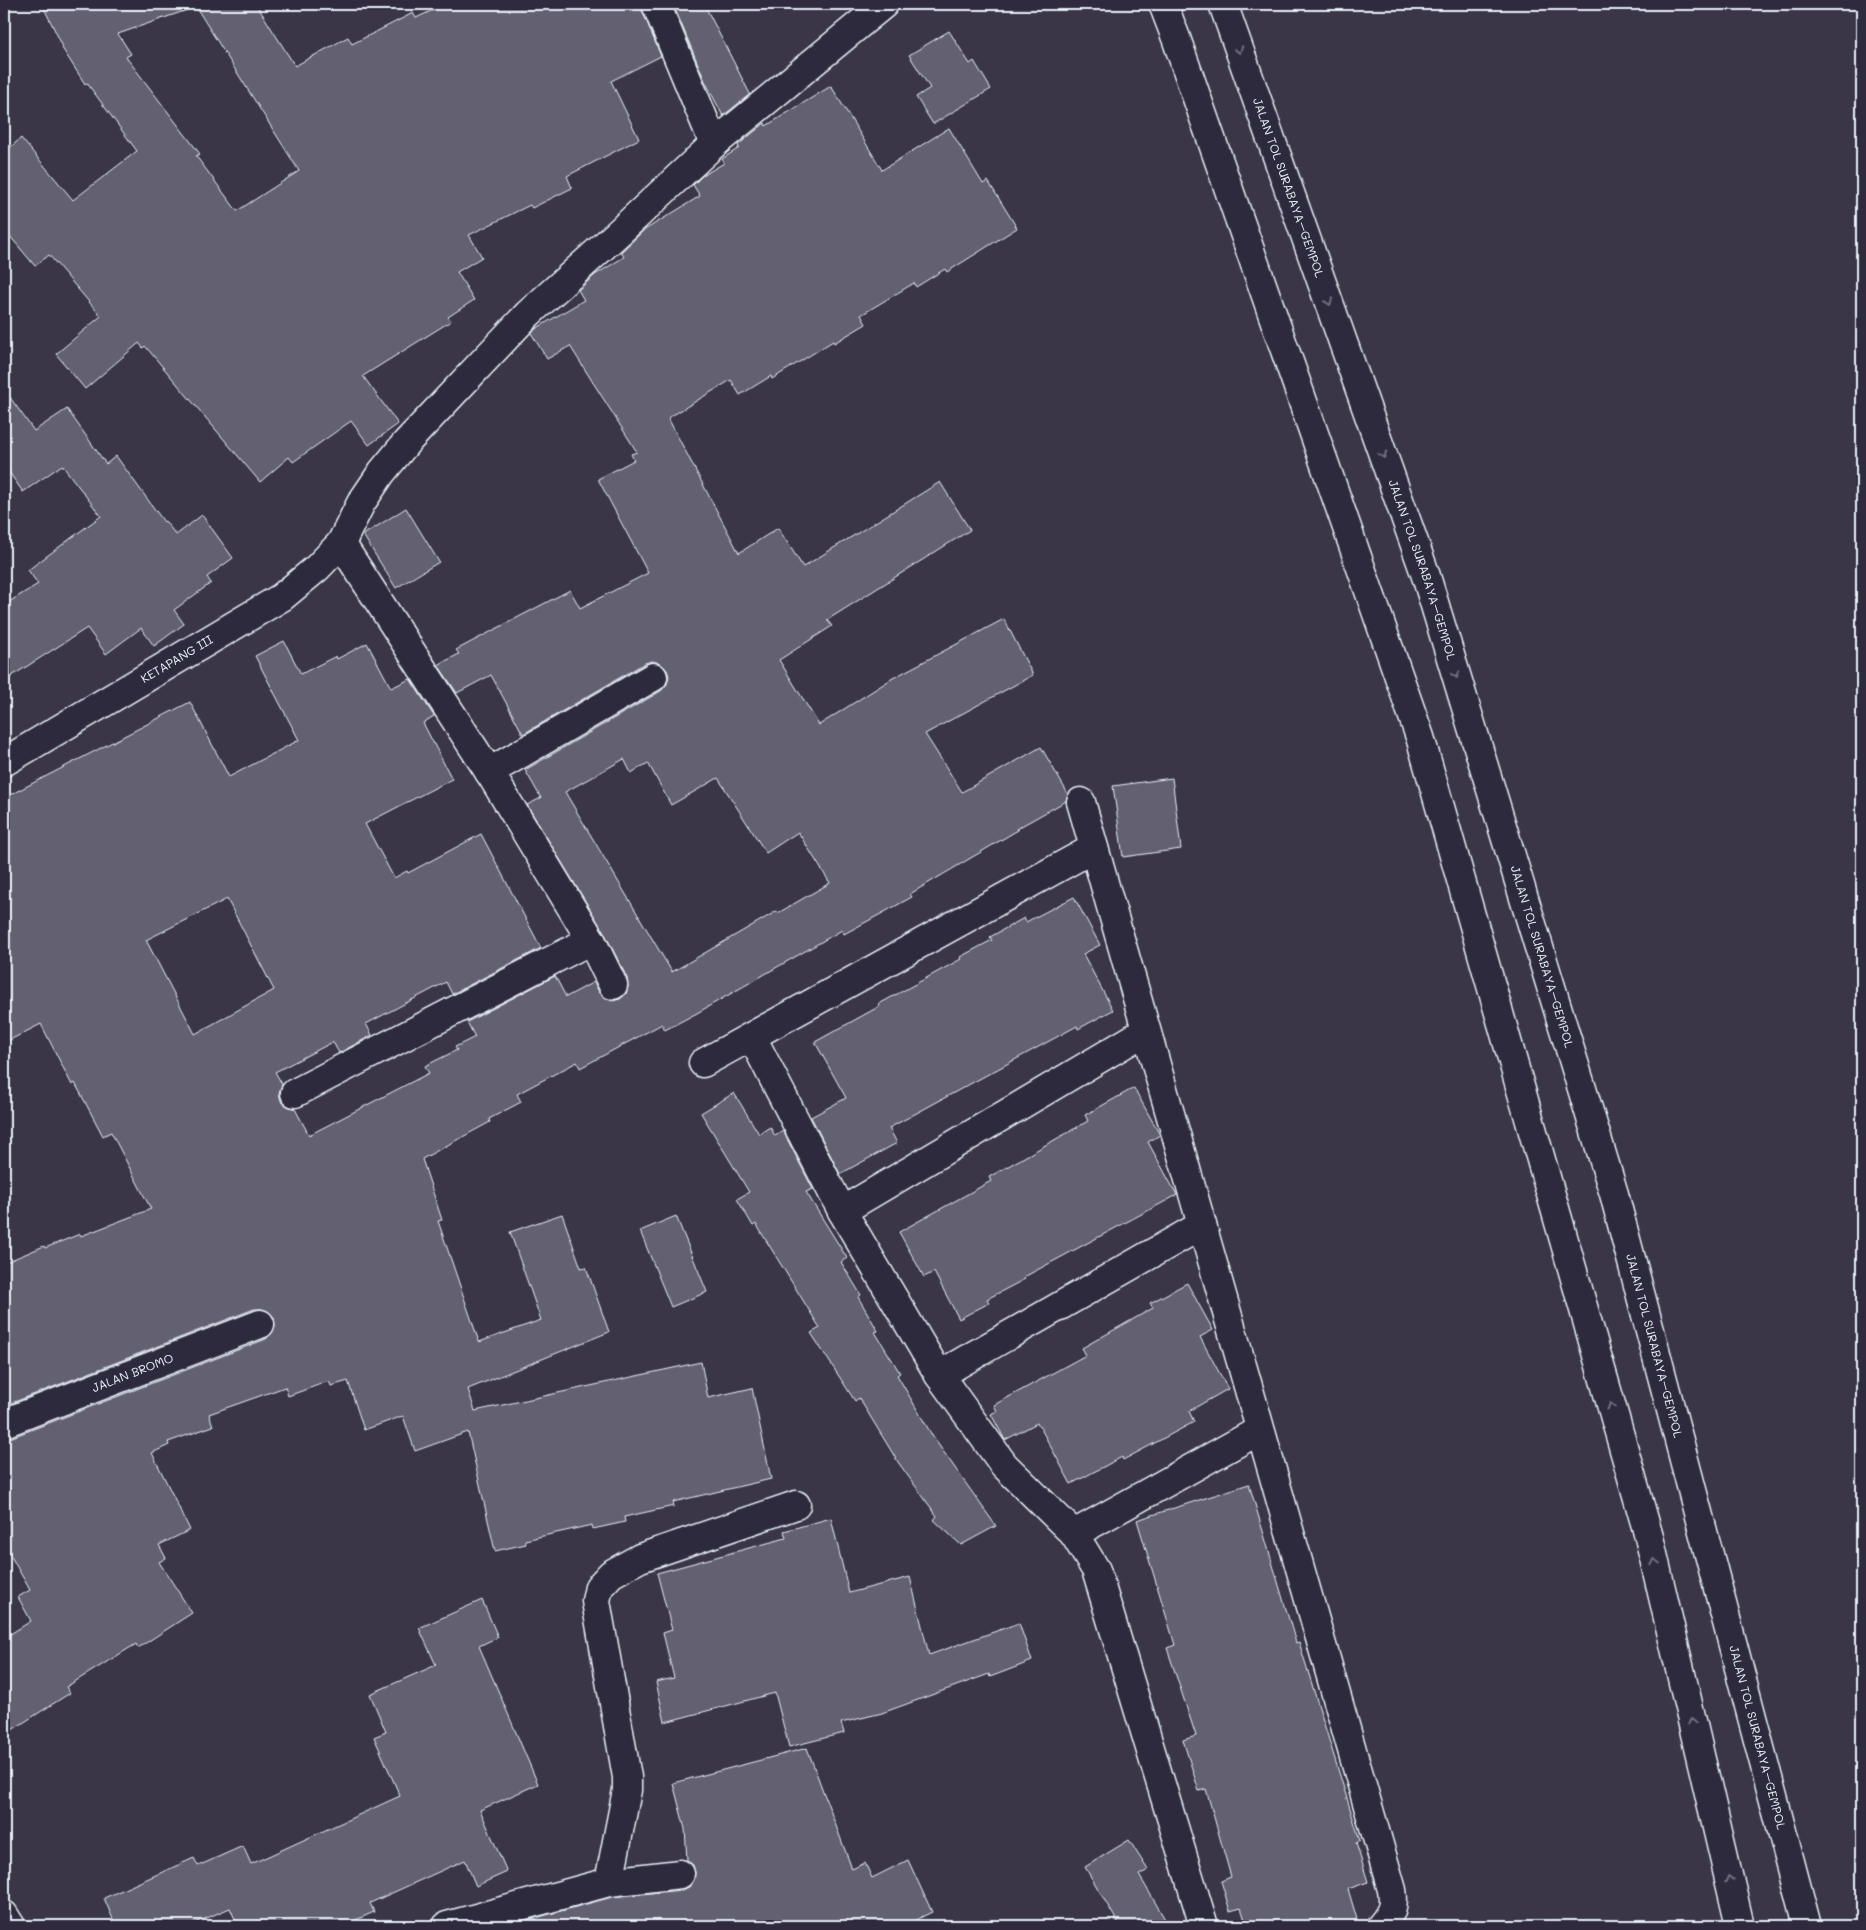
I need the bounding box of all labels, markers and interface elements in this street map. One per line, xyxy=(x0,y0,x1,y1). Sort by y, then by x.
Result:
one-way arrow xyxy=(1233,45,1243,53)
street label: JALAN TOL SURABAYA–GEMPOL xyxy=(1250,95,1329,280)
one-way arrow xyxy=(1323,297,1333,306)
one-way arrow xyxy=(1377,450,1387,459)
street label: JALAN TOL SURABAYA–GEMPOL xyxy=(1385,477,1460,663)
street label: KETAPANG III xyxy=(137,631,215,686)
one-way arrow xyxy=(1451,671,1461,679)
street label: JALAN TOL SURABAYA–GEMPOL xyxy=(1508,863,1578,1050)
street label: JALAN TOL SURABAYA–GEMPOL xyxy=(1623,1252,1687,1440)
street label: JALAN BROMO xyxy=(89,1349,175,1395)
one-way arrow xyxy=(1607,1402,1617,1410)
one-way arrow xyxy=(1650,1558,1661,1567)
street label: JALAN TOL SURABAYA–GEMPOL xyxy=(1726,1643,1790,1832)
one-way arrow xyxy=(1687,1716,1698,1725)
one-way arrow xyxy=(1724,1874,1735,1883)

